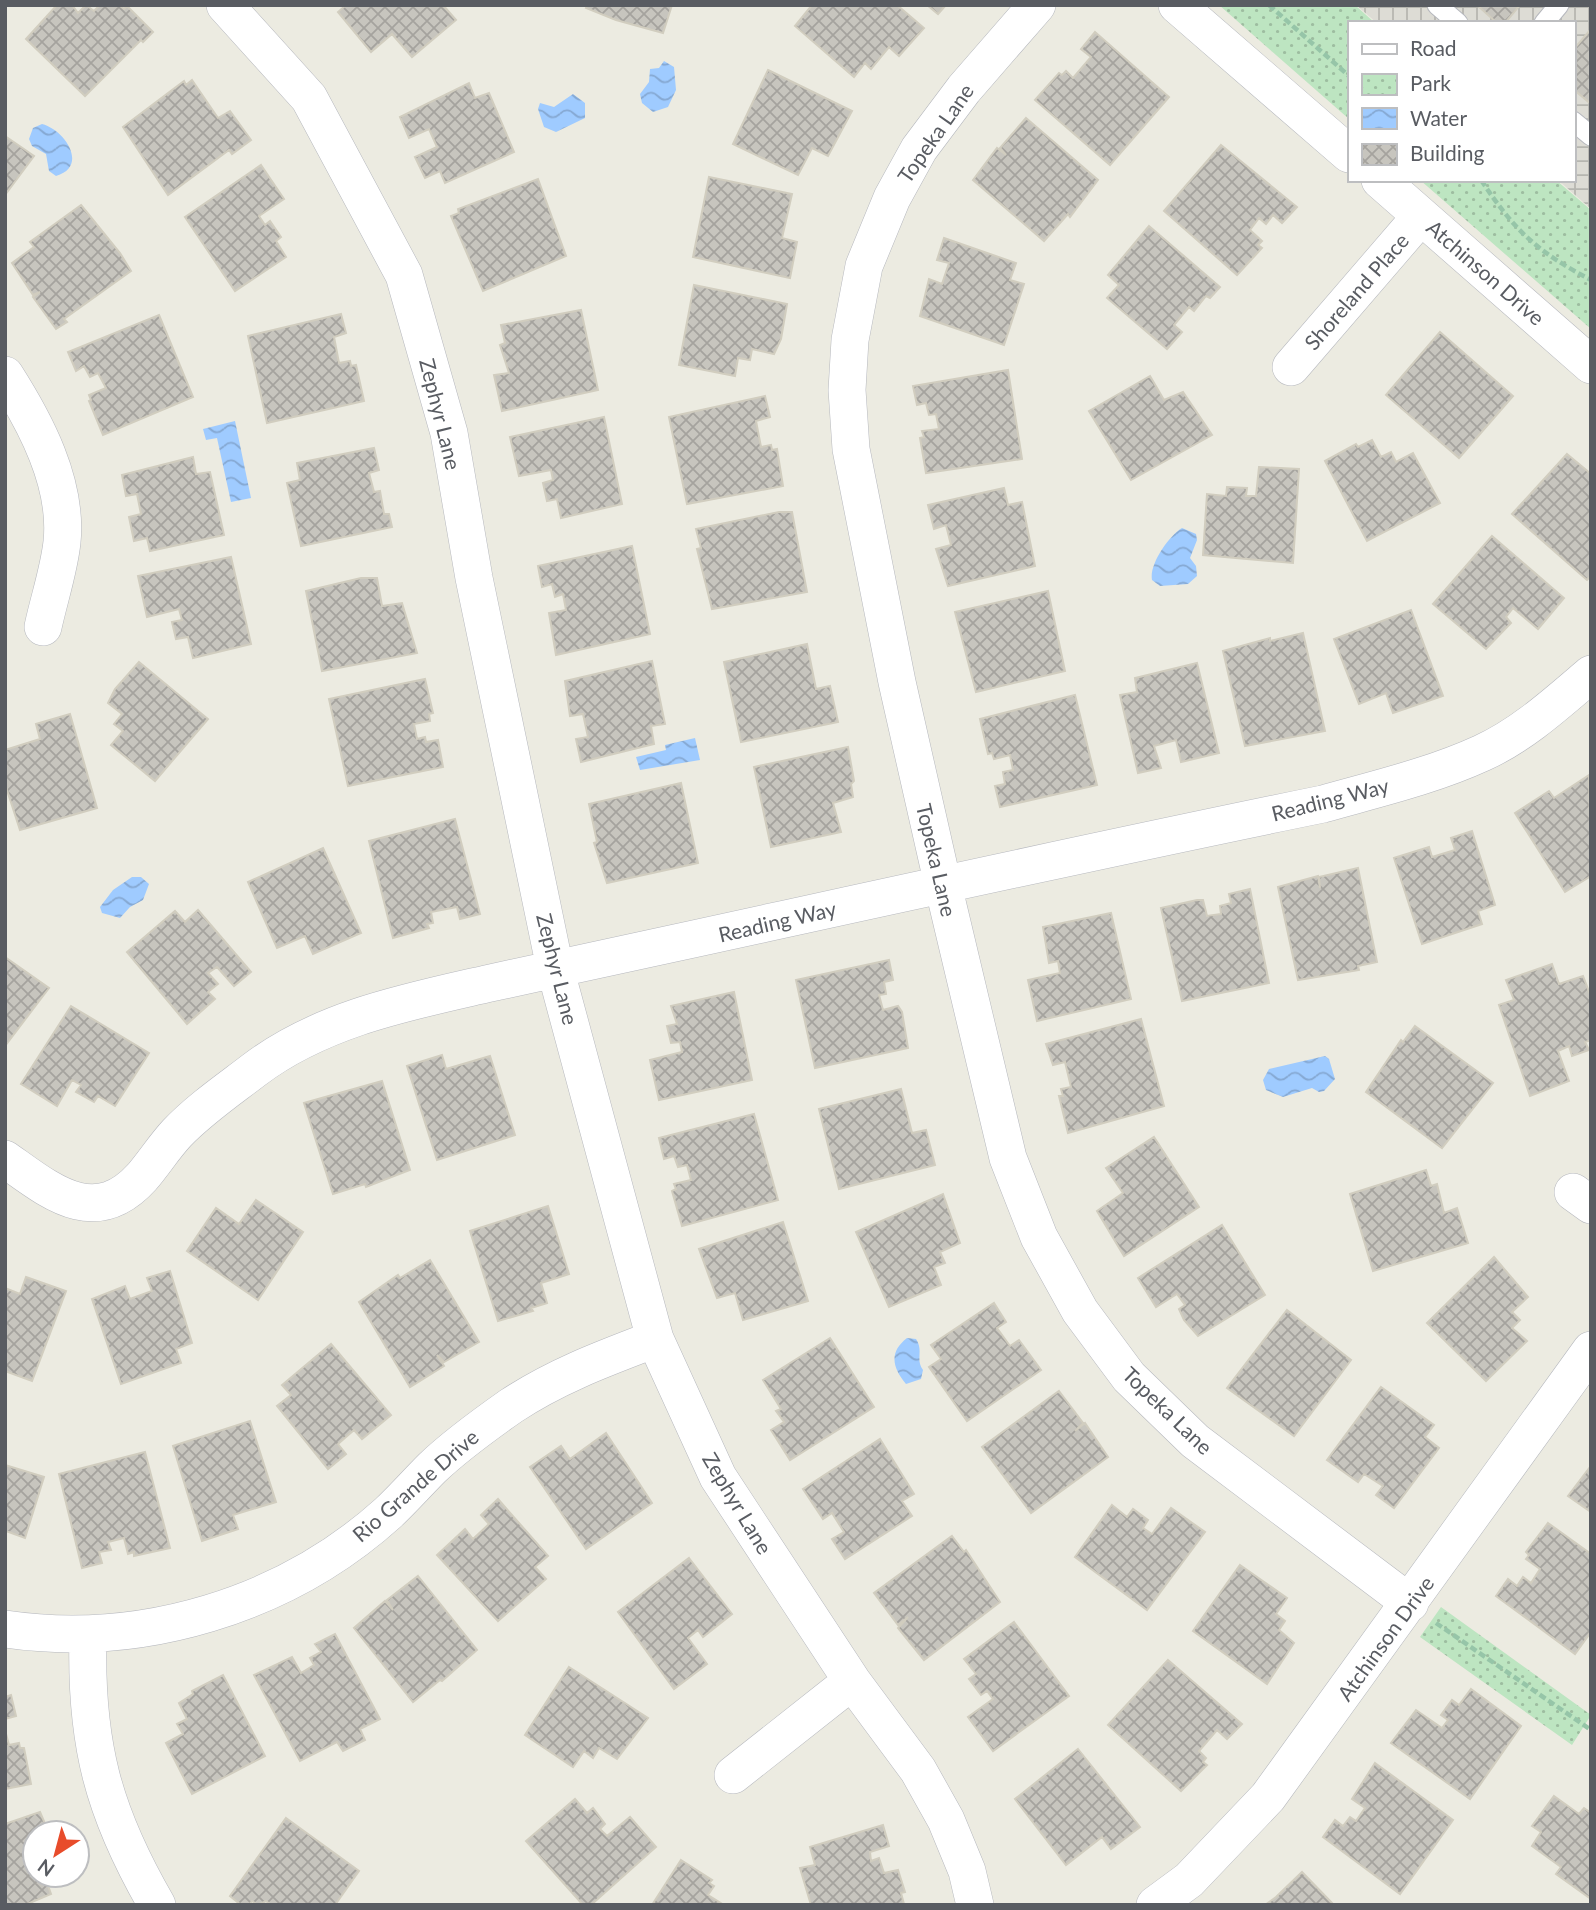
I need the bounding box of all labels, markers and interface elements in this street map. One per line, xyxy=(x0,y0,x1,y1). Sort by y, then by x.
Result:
legend xyxy=(1348,21,1575,182)
text: Road xyxy=(1410,35,1457,60)
text: Park xyxy=(1410,70,1451,95)
street label: Topeka Lane xyxy=(892,79,978,187)
text: Water xyxy=(1410,105,1467,130)
text: Building xyxy=(1410,140,1485,165)
street label: Atchinson Drive xyxy=(1422,214,1550,330)
street label: Shoreland Place xyxy=(1299,228,1413,354)
street label: Zephyr Lane xyxy=(415,356,467,472)
street label: Reading Way xyxy=(1269,772,1391,826)
street label: Topeka Lane xyxy=(912,801,962,919)
street label: Reading Way xyxy=(716,895,838,947)
street label: Zephyr Lane xyxy=(532,911,584,1027)
street label: Topeka Lane xyxy=(1118,1361,1218,1459)
street label: Rio Grande Drive xyxy=(347,1424,483,1546)
street label: Zephyr Lane xyxy=(698,1448,778,1558)
street label: Atchinson Drive xyxy=(1331,1571,1439,1705)
north arrow xyxy=(21,1819,91,1889)
text: N xyxy=(33,1855,58,1882)

